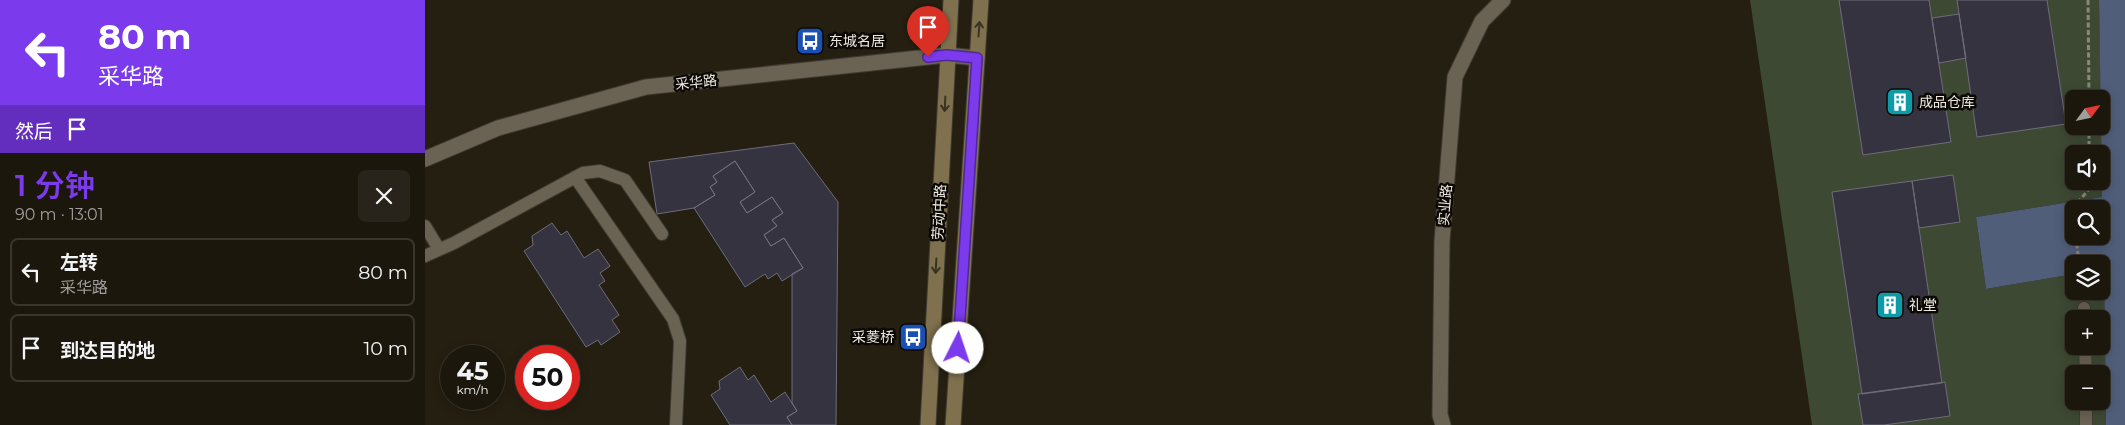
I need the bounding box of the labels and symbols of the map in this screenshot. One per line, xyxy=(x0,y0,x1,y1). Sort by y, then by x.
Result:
pin xyxy=(907,6,949,57)
one-way arrow xyxy=(974,21,983,37)
bus stop icon: 东城名居 xyxy=(795,26,825,56)
place label: 东城名居 xyxy=(829,32,885,50)
street label: 采华路 xyxy=(674,71,718,93)
building icon: 成品仓库 xyxy=(1885,87,1915,117)
north arrow xyxy=(2065,90,2110,135)
place label: 成品仓库 xyxy=(1919,93,1975,111)
one-way arrow xyxy=(940,95,949,111)
street label: 实业路 xyxy=(1434,183,1456,227)
street label: 劳动中路 xyxy=(929,184,949,240)
one-way arrow xyxy=(932,258,941,274)
building icon: 礼堂 xyxy=(1875,290,1905,320)
place label: 礼堂 xyxy=(1909,296,1937,314)
position arrow xyxy=(931,321,983,373)
bus stop icon: 采菱桥 xyxy=(898,322,928,352)
place label: 采菱桥 xyxy=(852,328,894,346)
speed limit sign: 50 xyxy=(515,345,580,410)

